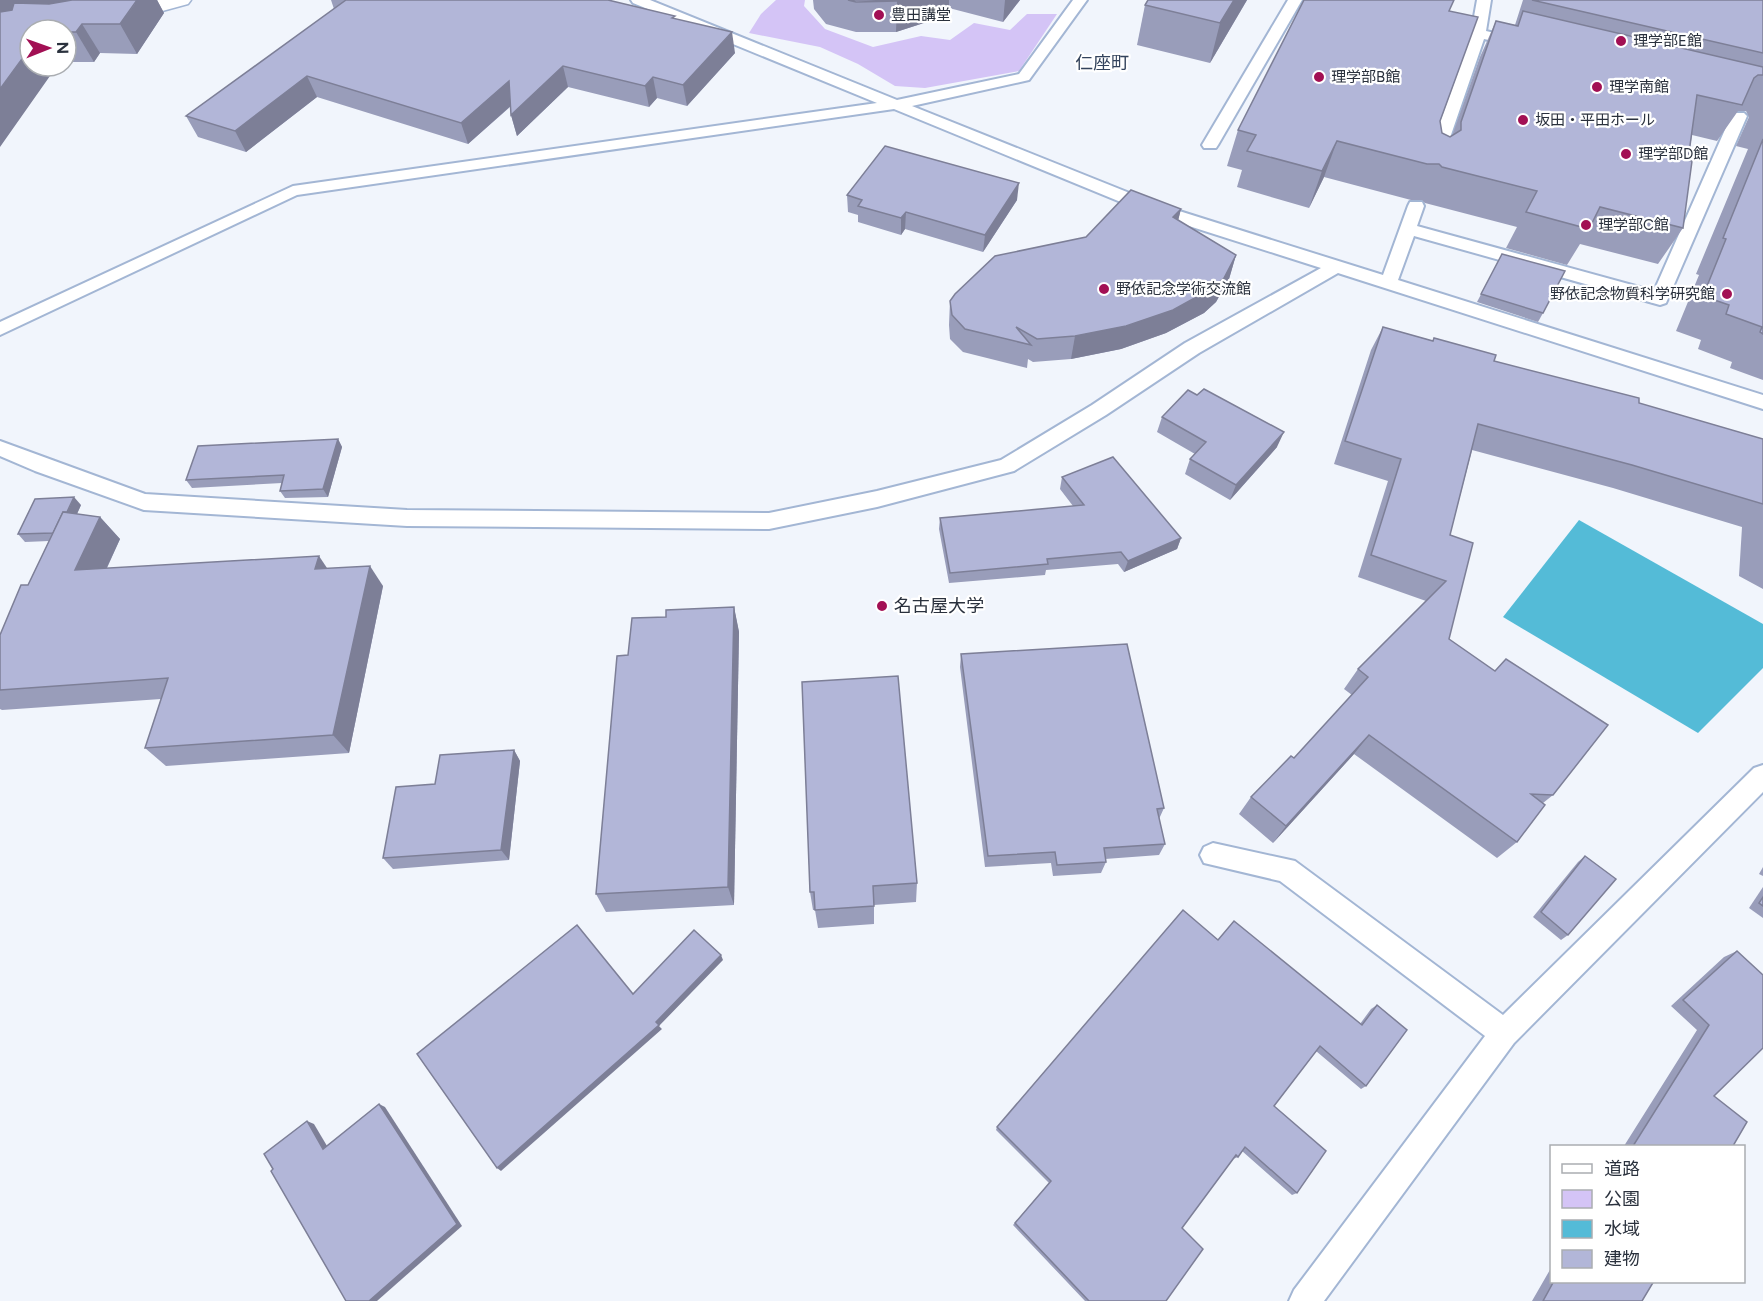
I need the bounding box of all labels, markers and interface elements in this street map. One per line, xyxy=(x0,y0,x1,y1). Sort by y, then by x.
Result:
place label: 豊田講堂 xyxy=(891,6,951,24)
marker: 豊田講堂 xyxy=(872,8,886,22)
north arrow xyxy=(18,18,78,78)
place label: 理学部E館 xyxy=(1633,32,1702,50)
marker: 理学部E館 xyxy=(1614,34,1628,48)
text: N xyxy=(53,41,72,54)
district label: 仁座町 xyxy=(1075,52,1129,74)
place label: 理学部B館 xyxy=(1331,68,1400,86)
marker: 理学部B館 xyxy=(1312,70,1326,84)
place label: 理学南館 xyxy=(1609,78,1669,96)
marker: 理学南館 xyxy=(1590,80,1604,94)
place label: 坂田・平田ホール xyxy=(1535,111,1655,129)
marker: 坂田・平田ホール xyxy=(1516,113,1530,127)
place label: 理学部D館 xyxy=(1638,145,1708,163)
marker: 理学部D館 xyxy=(1619,147,1633,161)
place label: 理学部C館 xyxy=(1598,216,1669,234)
marker: 理学部C館 xyxy=(1579,218,1593,232)
place label: 野依記念学術交流館 xyxy=(1116,280,1251,298)
marker: 野依記念学術交流館 xyxy=(1097,282,1111,296)
place label: 野依記念物質科学研究館 xyxy=(1550,285,1715,303)
marker: 野依記念物質科学研究館 xyxy=(1720,287,1734,301)
place label: 名古屋大学 xyxy=(894,595,984,617)
marker: 名古屋大学 xyxy=(875,599,889,613)
legend xyxy=(1550,1145,1745,1283)
text: 道路 xyxy=(1604,1158,1640,1180)
text: 公園 xyxy=(1604,1188,1640,1210)
text: 水域 xyxy=(1604,1218,1640,1240)
text: 建物 xyxy=(1604,1248,1640,1270)

